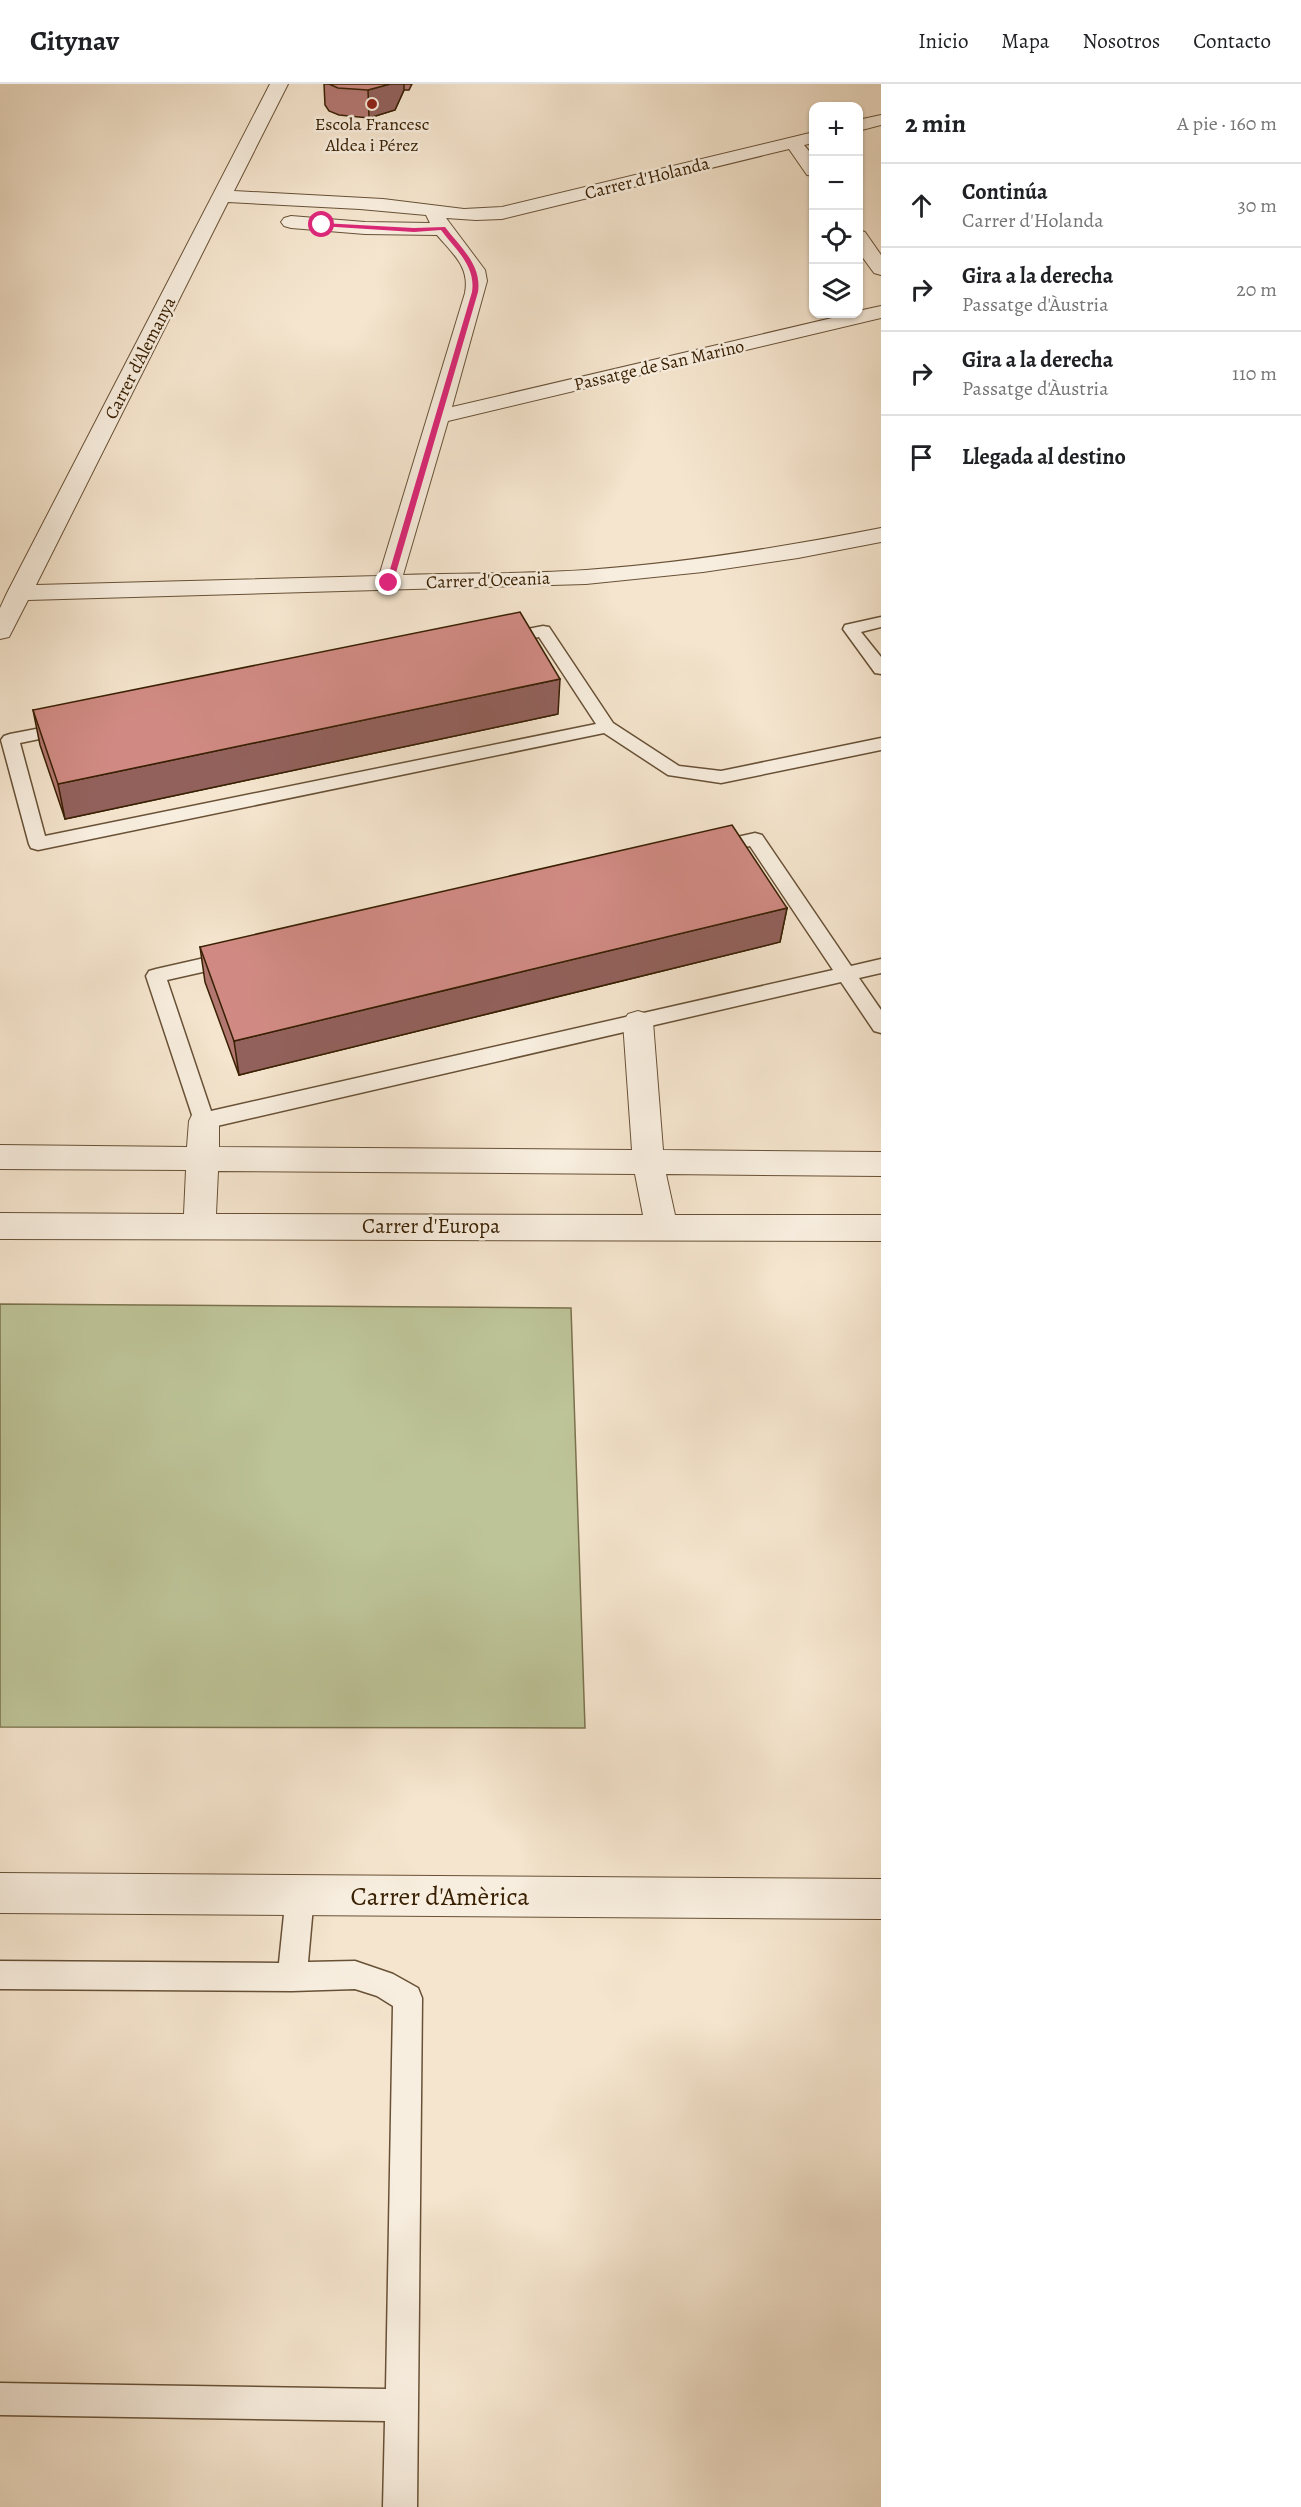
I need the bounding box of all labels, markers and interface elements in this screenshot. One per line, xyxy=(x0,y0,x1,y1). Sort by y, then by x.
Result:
text: Citynav xyxy=(30,22,119,60)
text: Inicio xyxy=(918,27,968,55)
text: Mapa xyxy=(1001,27,1050,55)
text: Nosotros xyxy=(1083,27,1160,55)
text: Contacto xyxy=(1193,27,1271,55)
marker: Escola Francesc Aldea i Pérez xyxy=(365,97,379,111)
map controls xyxy=(809,102,863,318)
button: + xyxy=(809,102,863,156)
text: 2 min xyxy=(905,106,966,141)
text: A pie · 160 m xyxy=(1177,110,1277,137)
place label: Escola Francesc Aldea i Pérez xyxy=(315,112,429,157)
street label: Carrer d'Holanda xyxy=(582,151,712,205)
button: − xyxy=(809,156,863,210)
text: Continúa xyxy=(962,177,1048,207)
icon: ahead xyxy=(905,189,938,222)
text: 30 m xyxy=(1237,192,1277,219)
text: Carrer d'Holanda xyxy=(962,207,1104,234)
button: locate xyxy=(809,210,863,264)
route start xyxy=(308,211,334,237)
text: Gira a la derecha xyxy=(962,261,1113,291)
button: layers xyxy=(809,264,863,318)
icon: right xyxy=(905,273,938,306)
text: 20 m xyxy=(1236,276,1277,303)
text: Passatge d'Àustria xyxy=(962,291,1109,318)
street label: Carrer d'Alemanya xyxy=(99,292,181,423)
street label: Passatge de San Marino xyxy=(572,334,746,396)
text: Gira a la derecha xyxy=(962,345,1113,375)
icon: right xyxy=(905,357,938,390)
text: 110 m xyxy=(1232,360,1277,387)
text: Passatge d'Àustria xyxy=(962,375,1109,402)
icon: arrive xyxy=(905,441,938,474)
text: Llegada al destino xyxy=(962,442,1126,472)
street label: Carrer d'Oceania xyxy=(426,566,551,594)
route end xyxy=(375,569,401,595)
street label: Carrer d'Europa xyxy=(362,1212,500,1240)
street label: Carrer d'Amèrica xyxy=(351,1879,529,1914)

